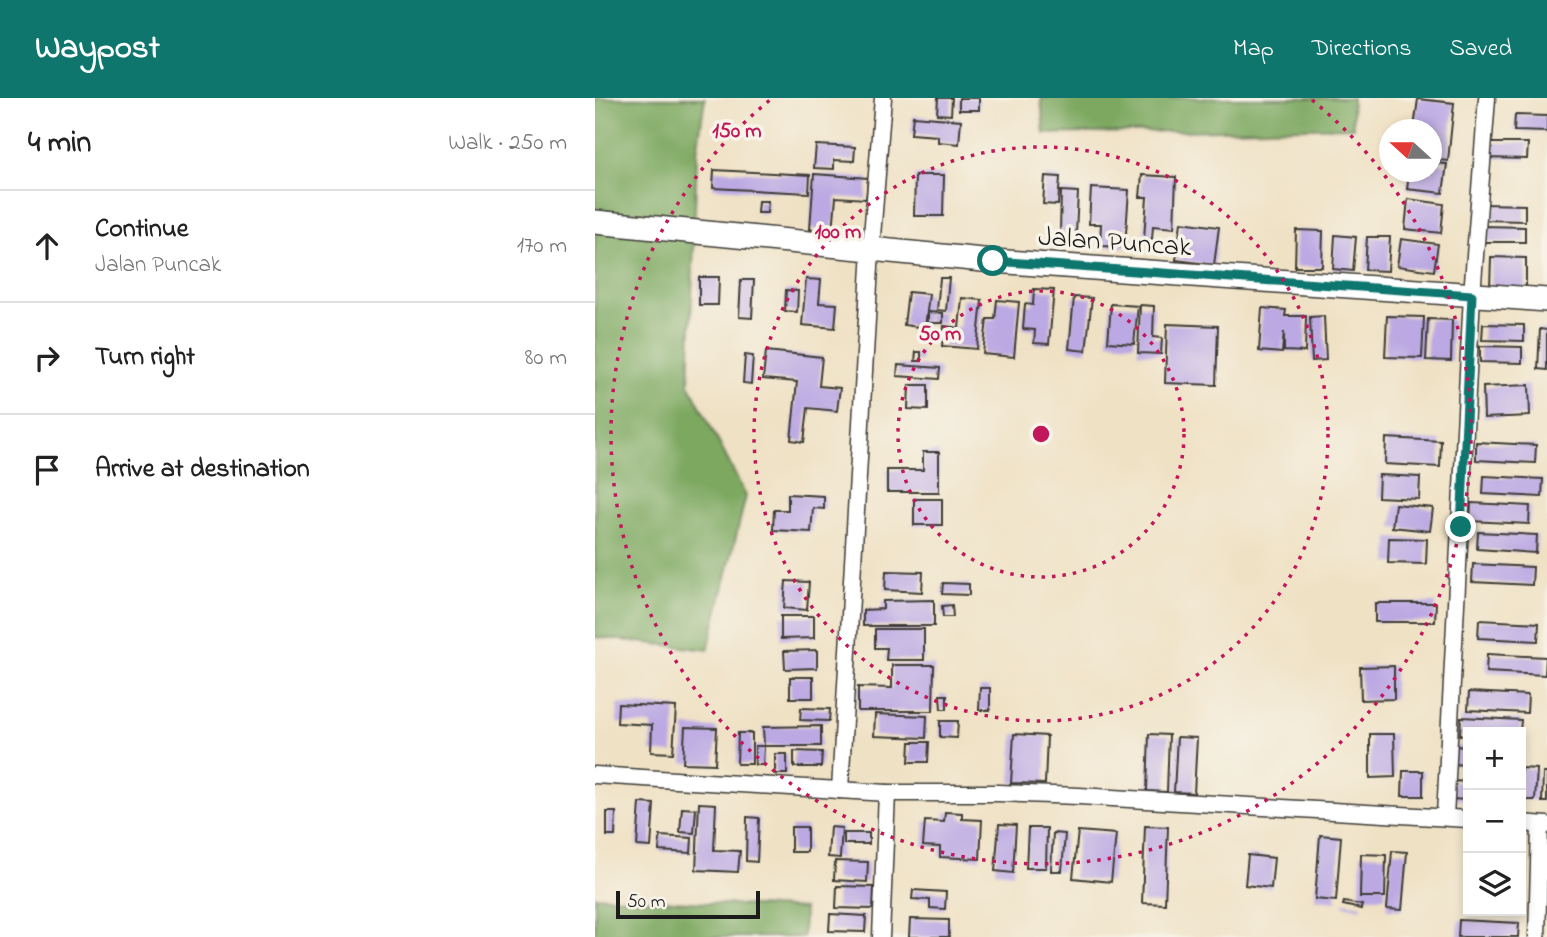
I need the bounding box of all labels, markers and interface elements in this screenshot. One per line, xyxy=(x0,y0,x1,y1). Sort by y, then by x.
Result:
text: Waypost xyxy=(35,25,160,73)
text: Map xyxy=(1233,32,1274,67)
text: Directions xyxy=(1312,32,1411,67)
text: Saved xyxy=(1449,32,1512,67)
text: 150 m xyxy=(712,117,762,147)
north arrow xyxy=(1379,119,1442,182)
text: 4 min xyxy=(28,122,91,166)
text: Walk · 250 m xyxy=(448,127,567,160)
text: Continue xyxy=(95,211,188,249)
text: 100 m xyxy=(815,218,861,248)
street label: Jalan Puncak xyxy=(1037,218,1193,269)
icon: ahead xyxy=(28,227,66,265)
text: 170 m xyxy=(517,230,567,263)
route start xyxy=(977,245,1008,276)
text: Jalan Puncak xyxy=(95,249,221,282)
text: 50 m xyxy=(919,320,961,350)
icon: right xyxy=(28,339,66,377)
text: Turn right xyxy=(95,339,195,377)
text: 80 m xyxy=(525,342,567,375)
centre of rings xyxy=(1029,422,1053,446)
icon: arrive xyxy=(28,451,66,489)
text: Arrive at destination xyxy=(95,451,310,489)
route end xyxy=(1445,511,1476,542)
map controls xyxy=(1463,727,1526,916)
button: + xyxy=(1463,727,1526,790)
button: − xyxy=(1463,790,1526,853)
button: layers xyxy=(1463,853,1526,916)
scale bar xyxy=(616,888,759,920)
text: 50 m xyxy=(627,889,666,916)

